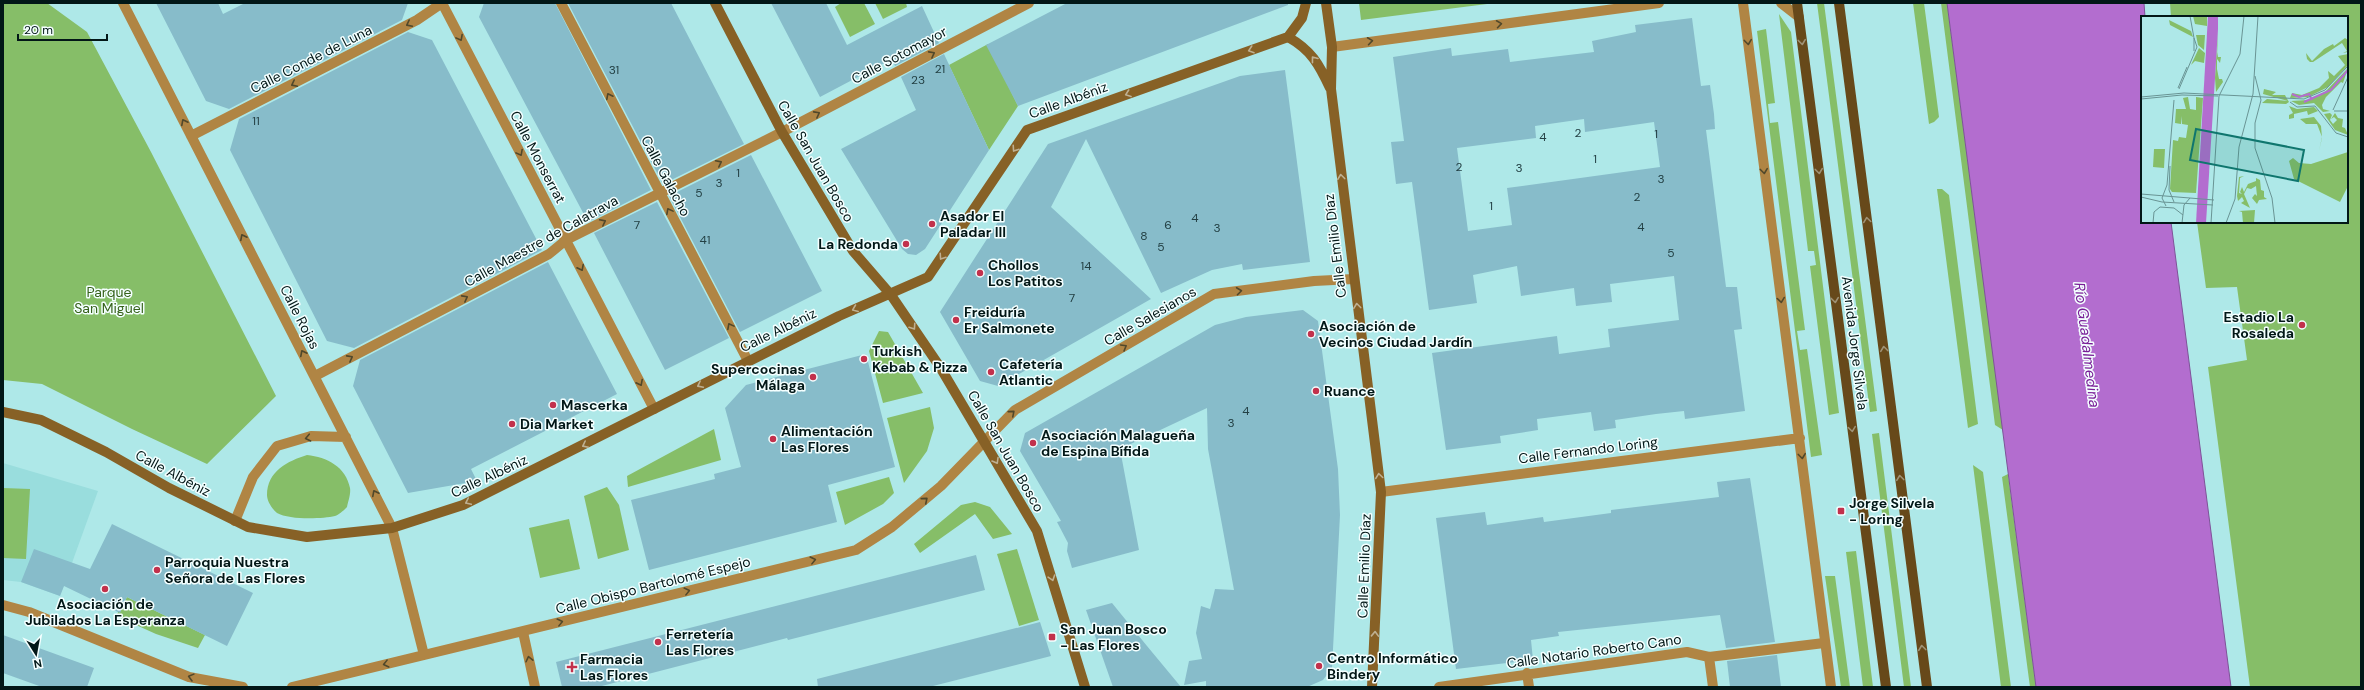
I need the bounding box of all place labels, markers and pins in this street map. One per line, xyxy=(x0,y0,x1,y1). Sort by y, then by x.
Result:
place label: Asador El Paladar III xyxy=(940,207,1006,241)
marker: Asador El Paladar III xyxy=(927,219,937,229)
place label: La Redonda xyxy=(818,235,898,253)
marker: La Redonda xyxy=(901,239,911,249)
place label: Chollos Los Patitos xyxy=(988,256,1063,290)
marker: Chollos Los Patitos xyxy=(975,268,985,278)
place label: Freiduría Er Salmonete xyxy=(964,303,1055,337)
place label: Estadio La Rosaleda xyxy=(2223,308,2294,342)
marker: Freiduría Er Salmonete xyxy=(951,315,961,325)
place label: Asociación de Vecinos Ciudad Jardín xyxy=(1319,317,1472,351)
marker: Estadio La Rosaleda xyxy=(2297,320,2307,330)
marker: Asociación de Vecinos Ciudad Jardín xyxy=(1306,329,1316,339)
place label: Turkish Kebab & Pizza xyxy=(872,342,967,376)
marker: Turkish Kebab & Pizza xyxy=(859,354,869,364)
place label: Cafetería Atlantic xyxy=(999,355,1063,389)
place label: Supercocinas Málaga xyxy=(711,360,805,394)
marker: Cafetería Atlantic xyxy=(986,367,996,377)
marker: Supercocinas Málaga xyxy=(808,372,818,382)
place label: Ruance xyxy=(1324,382,1375,400)
marker: Ruance xyxy=(1311,386,1321,396)
place label: Mascerka xyxy=(561,396,628,414)
marker: Mascerka xyxy=(548,400,558,410)
place label: Dia Market xyxy=(520,415,593,433)
marker: Dia Market xyxy=(507,419,517,429)
place label: Alimentación Las Flores xyxy=(781,422,873,456)
place label: Asociación Malagueña de Espina Bífida xyxy=(1041,426,1195,460)
marker: Alimentación Las Flores xyxy=(768,434,778,444)
marker: Asociación Malagueña de Espina Bífida xyxy=(1028,438,1038,448)
place label: Jorge Silvela - Loring xyxy=(1849,494,1934,528)
marker: Jorge Silvela - Loring xyxy=(1836,506,1846,516)
place label: Parroquia Nuestra Señora de Las Flores xyxy=(165,553,305,587)
marker: Parroquia Nuestra Señora de Las Flores xyxy=(152,565,162,575)
marker: Asociación de Jubilados La Esperanza xyxy=(100,584,110,594)
place label: Asociación de Jubilados La Esperanza xyxy=(25,595,185,629)
place label: San Juan Bosco - Las Flores xyxy=(1060,620,1167,654)
place label: Ferretería Las Flores xyxy=(666,625,734,659)
marker: San Juan Bosco - Las Flores xyxy=(1047,632,1057,642)
marker: Ferretería Las Flores xyxy=(653,637,663,647)
place label: Centro Informático Bindery xyxy=(1327,649,1458,683)
place label: Farmacia Las Flores xyxy=(580,650,648,684)
marker: Centro Informático Bindery xyxy=(1314,661,1324,671)
marker: Farmacia Las Flores xyxy=(567,662,577,672)

